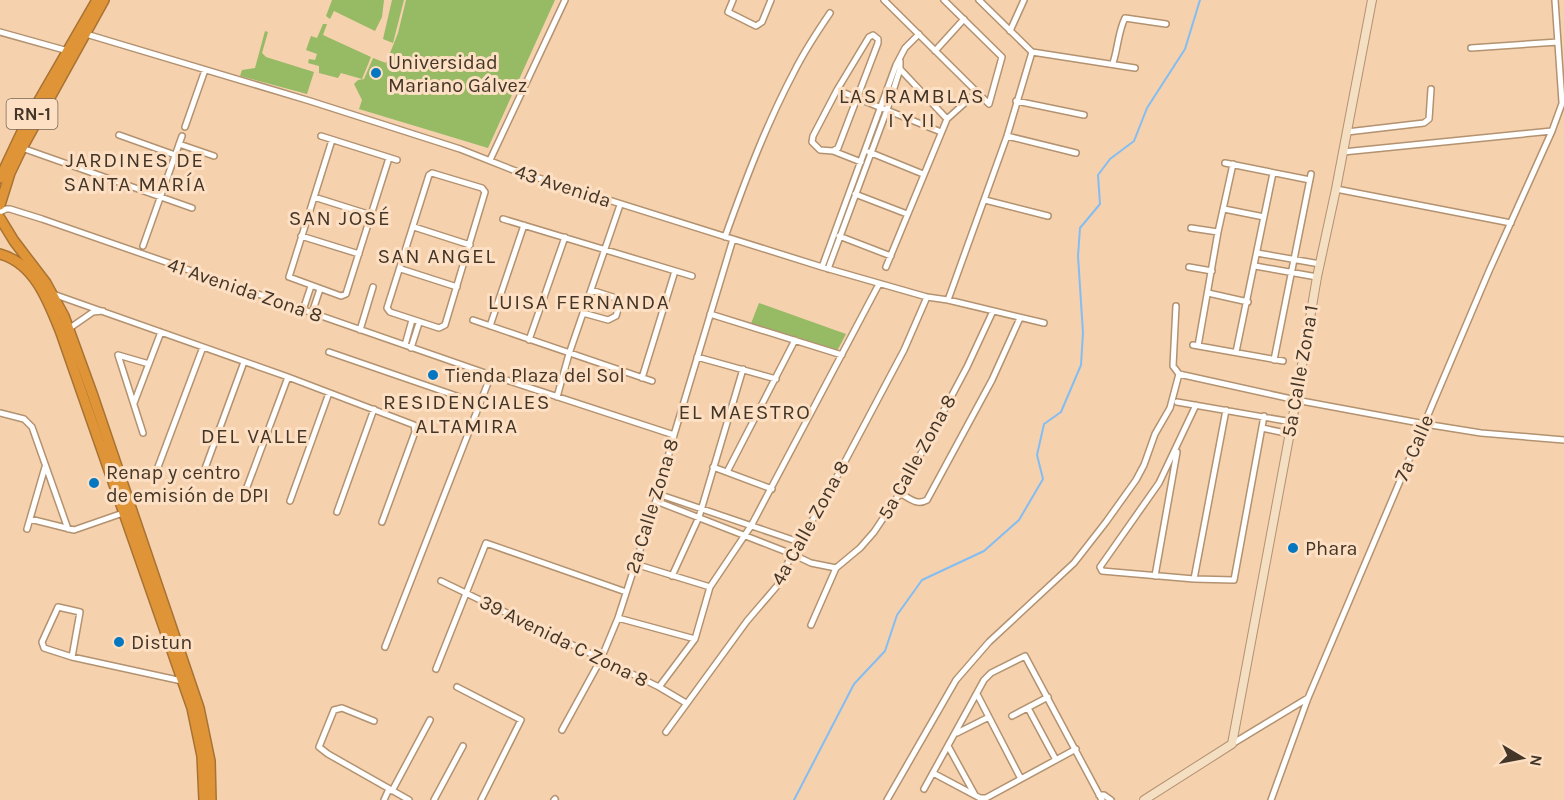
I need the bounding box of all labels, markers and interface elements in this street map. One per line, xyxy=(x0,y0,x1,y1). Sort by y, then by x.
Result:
place label: Universidad Mariano Gálvez xyxy=(388,51,527,97)
marker: Universidad Mariano Gálvez xyxy=(369,66,383,80)
district label: LAS RAMBLAS I Y II xyxy=(839,84,985,132)
road number: RN-1 xyxy=(6,99,57,129)
district label: JARDINES DE SANTA MARÍA xyxy=(64,148,206,196)
street label: 43 Avenida xyxy=(512,160,614,212)
district label: SAN JOSÉ xyxy=(289,206,391,230)
district label: SAN ANGEL xyxy=(377,244,497,268)
street label: 41 Avenida Zona 8 xyxy=(164,253,326,327)
district label: LUISA FERNANDA xyxy=(488,290,670,314)
street label: 5a Calle Zona 1 xyxy=(1277,303,1323,439)
place label: Tienda Plaza del Sol xyxy=(445,364,625,387)
marker: Tienda Plaza del Sol xyxy=(426,368,440,382)
district label: RESIDENCIALES ALTAMIRA xyxy=(383,390,551,438)
street label: 5a Calle Zona 8 xyxy=(873,390,961,524)
district label: EL MAESTRO xyxy=(679,400,811,424)
street label: 7a Calle xyxy=(1390,411,1438,485)
district label: DEL VALLE xyxy=(201,424,309,448)
street label: 2a Calle Zona 8 xyxy=(621,436,683,576)
street label: 4a Calle Zona 8 xyxy=(766,457,854,589)
place label: Renap y centro de emisión de DPI xyxy=(106,461,269,507)
marker: Renap y centro de emisión de DPI xyxy=(87,476,101,490)
place label: Phara xyxy=(1305,537,1357,560)
marker: Phara xyxy=(1286,541,1300,555)
street label: 39 Avenida C Zona 8 xyxy=(476,590,652,692)
place label: Distun xyxy=(131,631,192,654)
marker: Distun xyxy=(112,635,126,649)
north arrow xyxy=(1492,728,1552,788)
text: N xyxy=(1526,753,1547,768)

